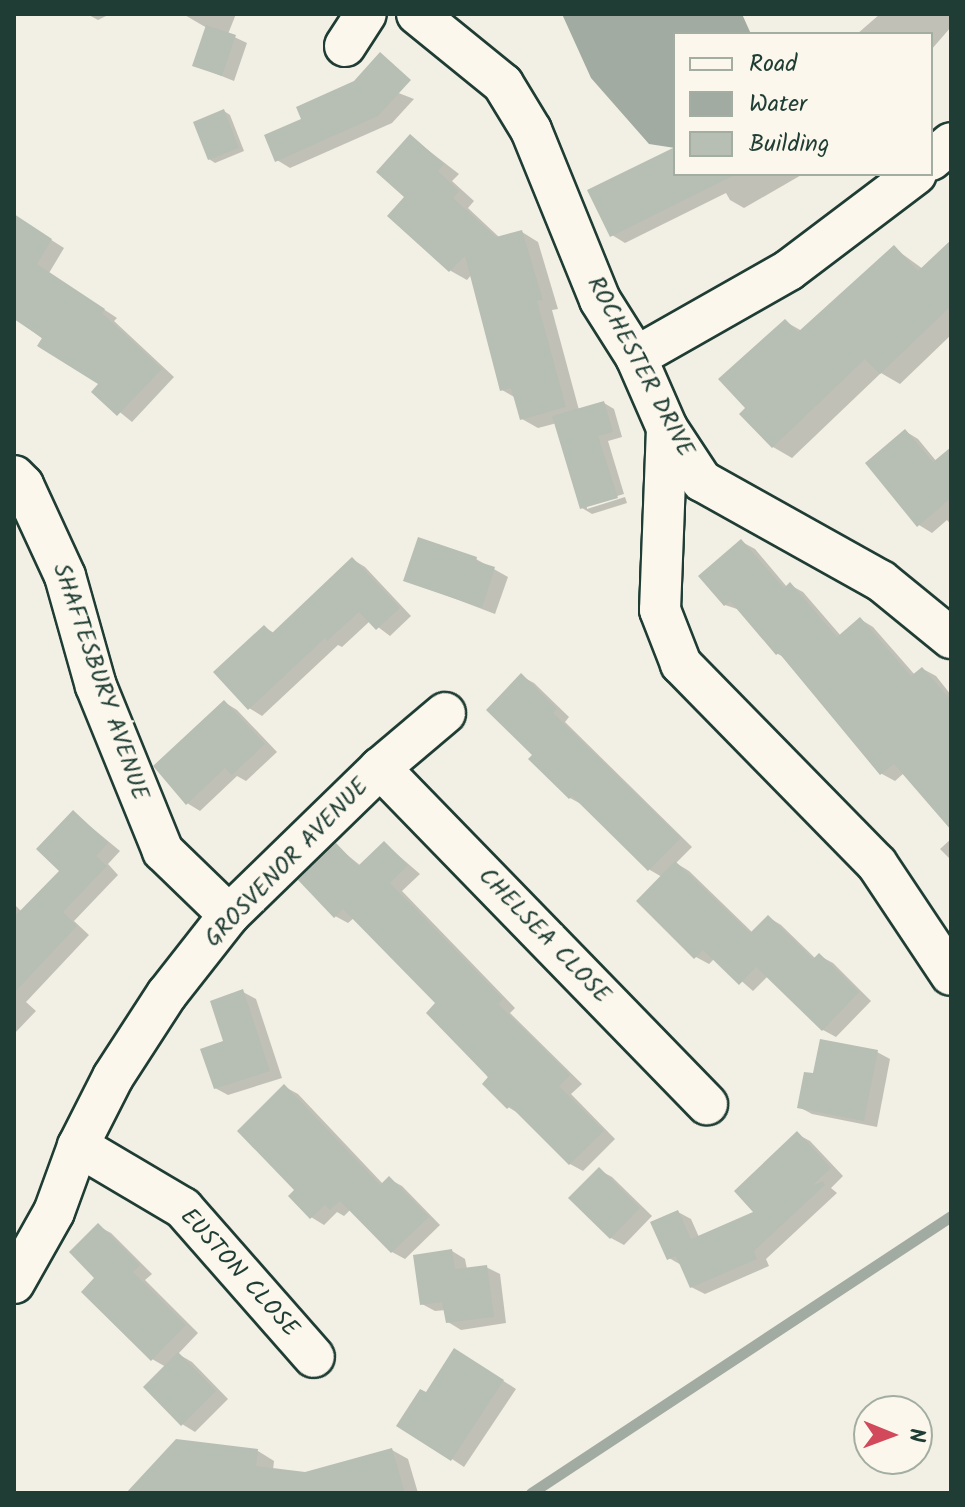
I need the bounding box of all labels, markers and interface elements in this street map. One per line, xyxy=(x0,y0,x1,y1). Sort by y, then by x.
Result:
legend xyxy=(673,32,933,176)
text: Road xyxy=(749,45,797,84)
text: Water xyxy=(749,85,807,124)
text: Building xyxy=(749,125,829,164)
street label: ROCHESTER DRIVE xyxy=(580,272,700,462)
street label: SHAFTESBURY AVENUE xyxy=(46,560,154,804)
street label: GROSVENOR AVENUE xyxy=(199,773,375,953)
street label: CHELSEA CLOSE xyxy=(472,862,616,1010)
street label: EUSTON CLOSE xyxy=(174,1203,304,1343)
north arrow xyxy=(853,1395,933,1475)
text: N xyxy=(898,1428,933,1443)

